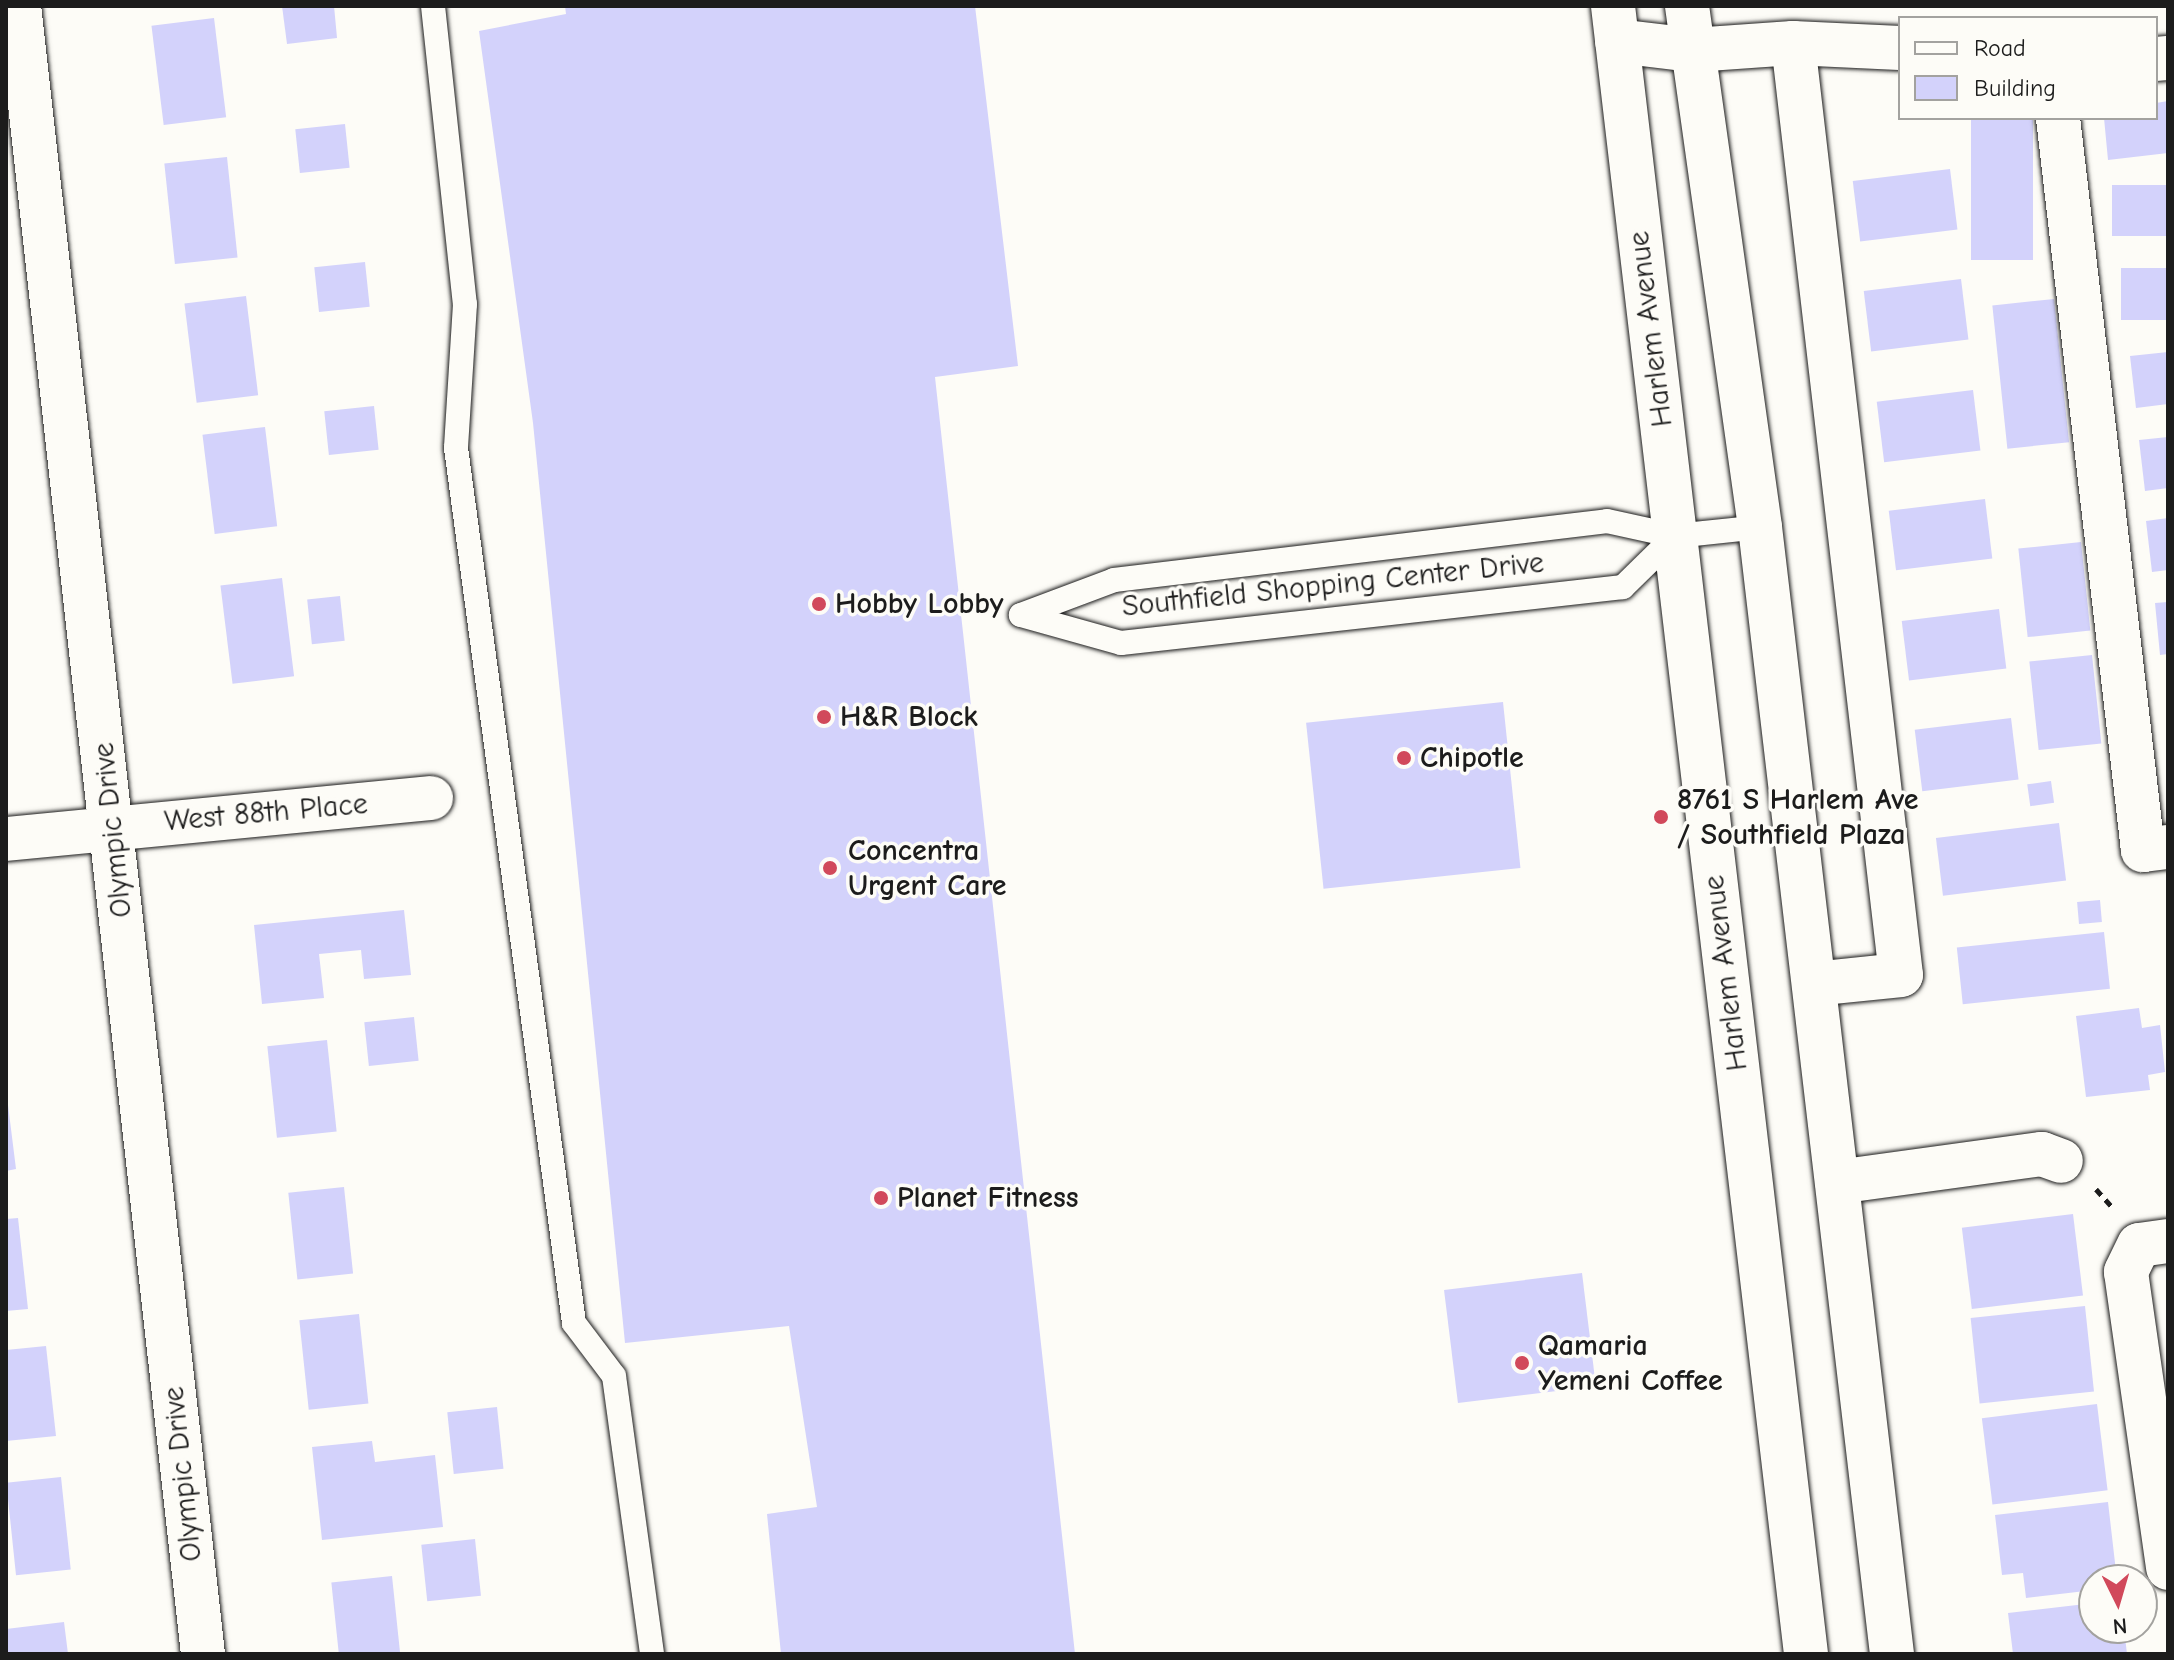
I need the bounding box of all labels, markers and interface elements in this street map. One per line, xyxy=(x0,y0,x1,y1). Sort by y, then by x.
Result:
legend xyxy=(1898,16,2158,120)
text: Road xyxy=(1974,34,2026,62)
text: Building xyxy=(1974,74,2056,102)
street label: Harlem Avenue xyxy=(1621,229,1681,429)
street label: Southfield Shopping Center Drive xyxy=(1120,545,1546,625)
place label: Hobby Lobby xyxy=(835,586,1003,622)
marker: Hobby Lobby xyxy=(810,595,828,613)
place label: H&R Block xyxy=(840,699,978,735)
marker: H&R Block xyxy=(815,708,833,726)
place label: Chipotle xyxy=(1420,740,1524,776)
street label: Olympic Drive xyxy=(86,741,140,919)
marker: Chipotle xyxy=(1395,749,1413,767)
place label: 8761 S Harlem Ave / Southfield Plaza xyxy=(1677,782,1918,852)
street label: West 88th Place xyxy=(163,786,369,840)
marker: 8761 S Harlem Ave / Southfield Plaza xyxy=(1652,808,1670,826)
place label: Concentra Urgent Care xyxy=(848,833,1006,904)
marker: Concentra Urgent Care xyxy=(819,857,841,879)
street label: Harlem Avenue xyxy=(1696,873,1756,1073)
place label: Planet Fitness xyxy=(897,1180,1079,1216)
marker: Planet Fitness xyxy=(872,1189,890,1207)
place label: Qamaria Yemeni Coffee xyxy=(1538,1328,1723,1398)
marker: Qamaria Yemeni Coffee xyxy=(1513,1354,1531,1372)
street label: Olympic Drive xyxy=(156,1385,210,1563)
north arrow xyxy=(2078,1564,2158,1644)
text: N xyxy=(2112,1612,2128,1639)

